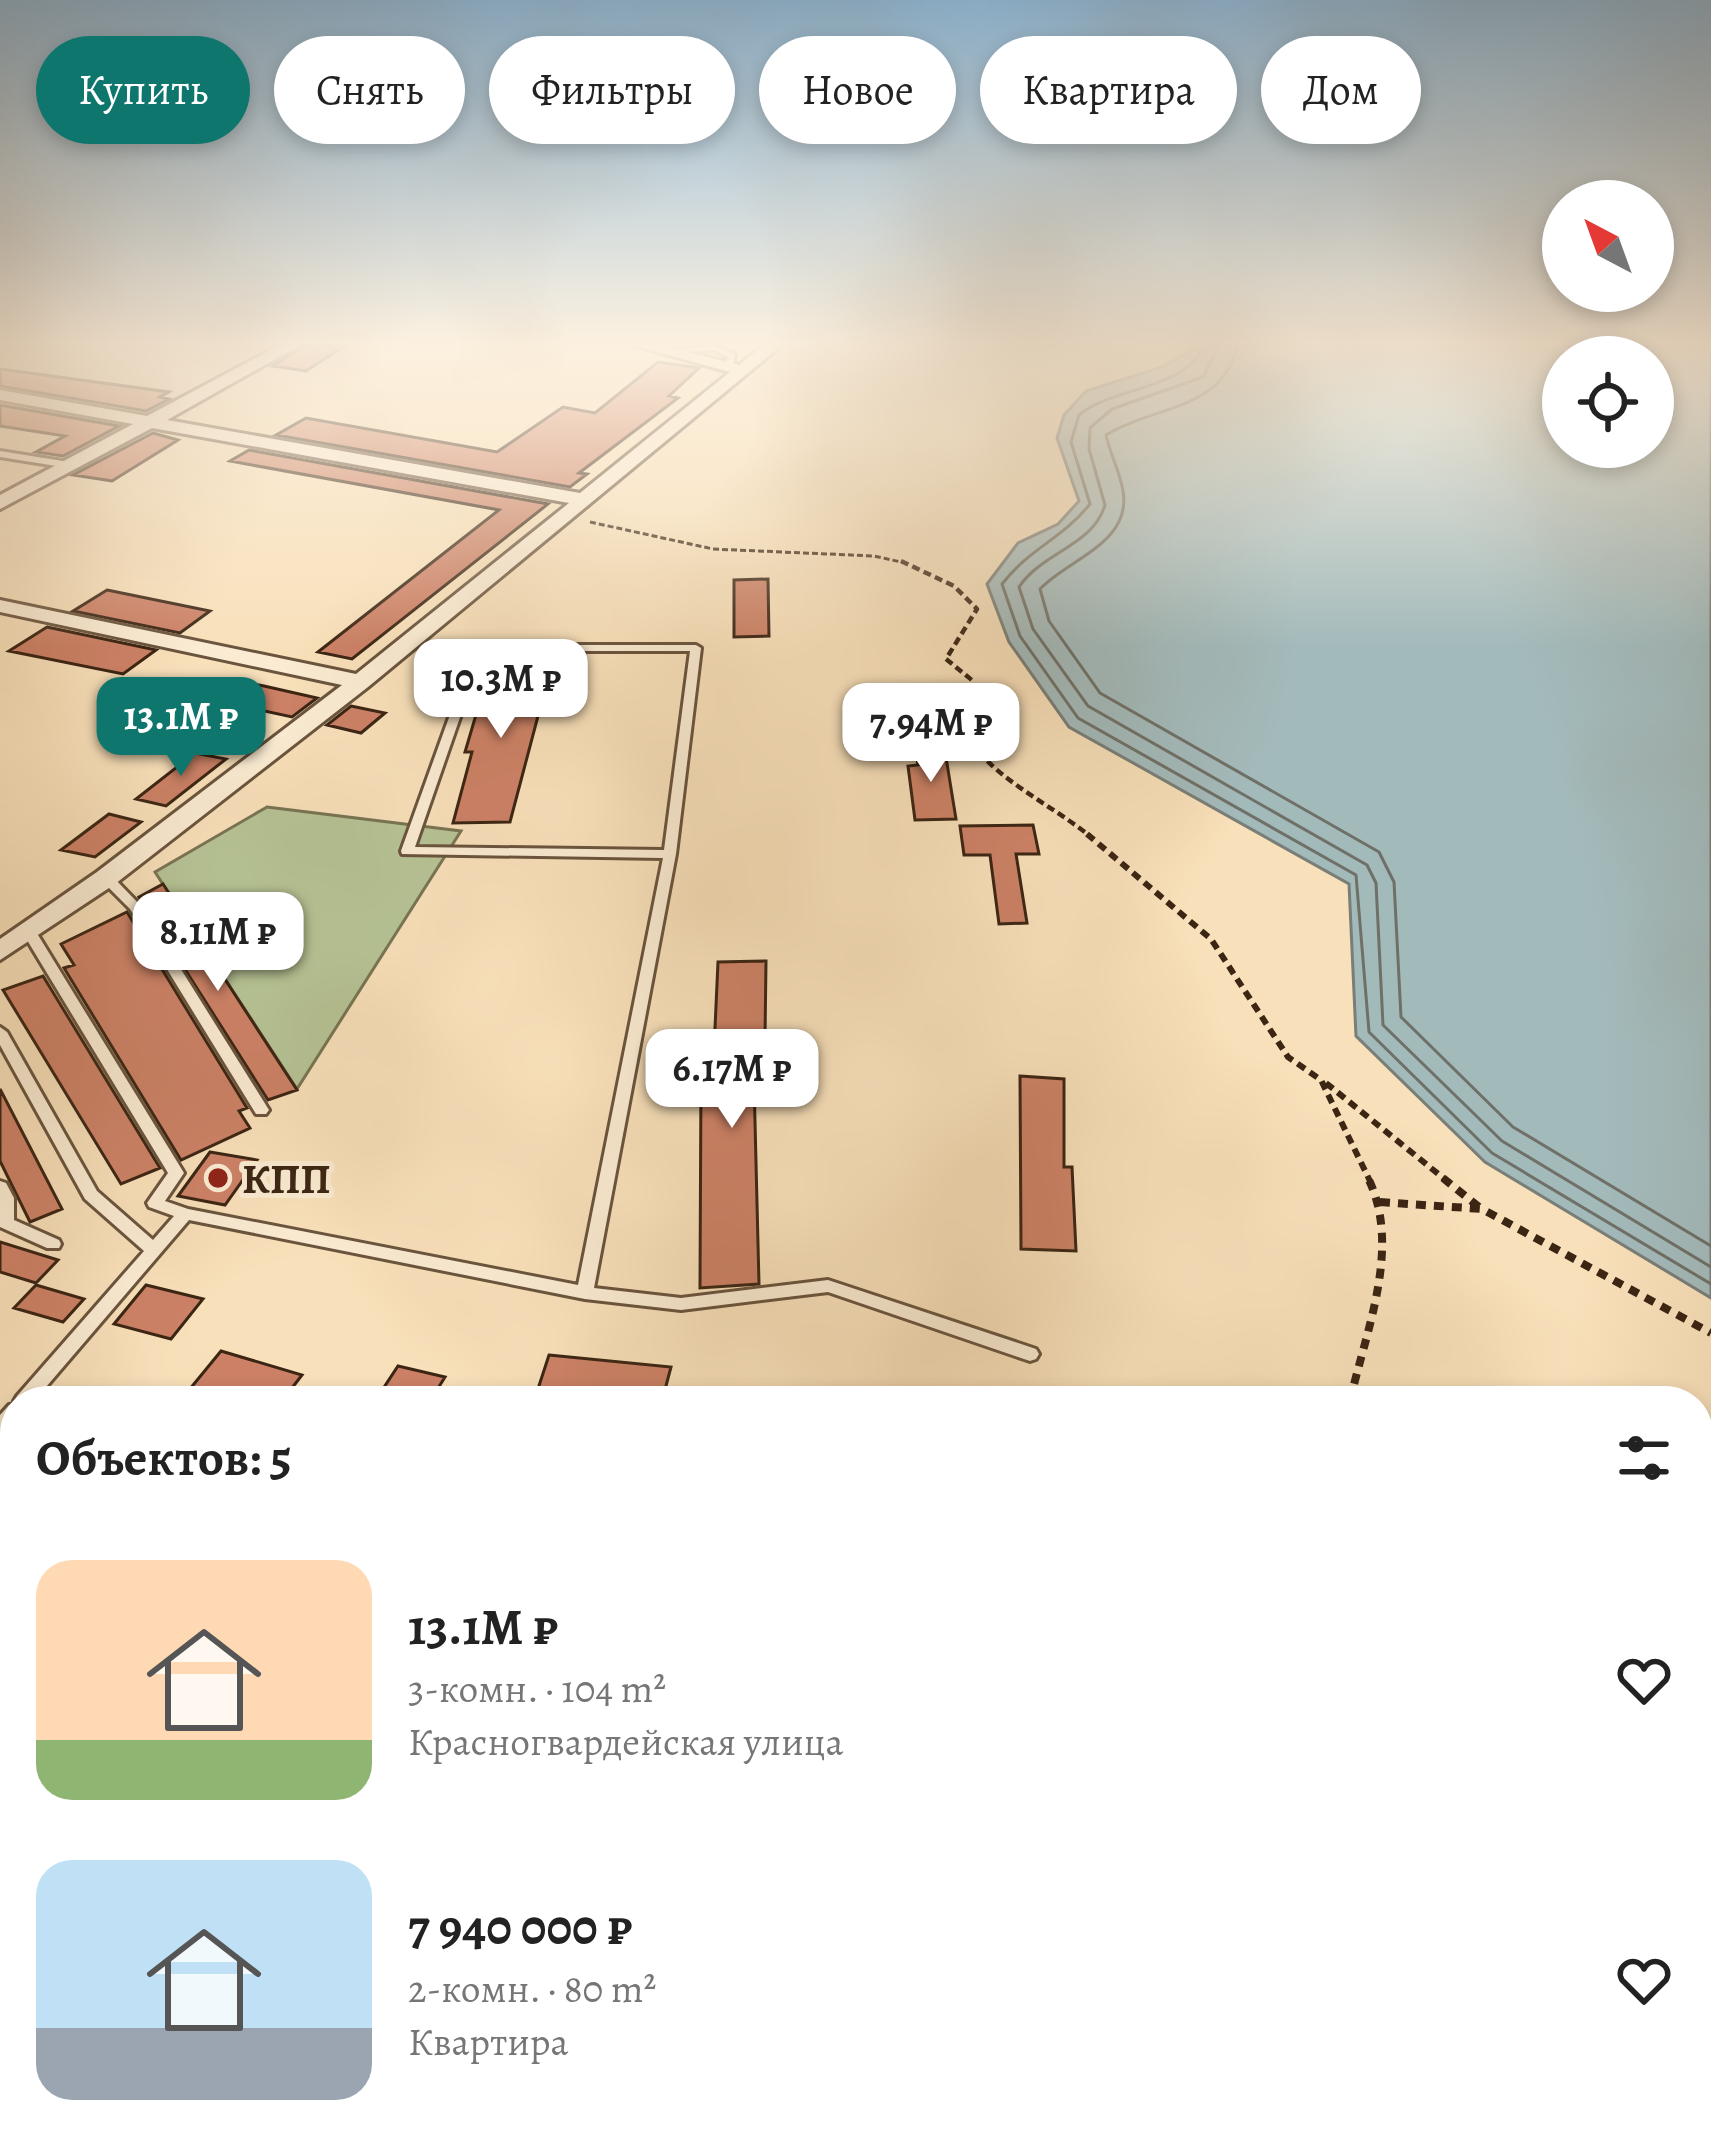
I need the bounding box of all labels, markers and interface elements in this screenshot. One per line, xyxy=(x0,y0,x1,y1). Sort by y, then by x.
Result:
chip: Купить xyxy=(36,36,250,144)
chip: Снять xyxy=(274,36,465,144)
chip: Фильтры xyxy=(489,36,735,144)
chip: Новое xyxy=(759,36,956,144)
chip: Квартира xyxy=(980,36,1237,144)
chip: Дом xyxy=(1261,36,1421,144)
north arrow xyxy=(1542,180,1674,312)
map controls xyxy=(1542,180,1674,468)
button: locate xyxy=(1542,336,1674,468)
pin: 10.3M ₽ xyxy=(390,639,612,741)
text: 10.3M ₽ xyxy=(441,651,561,704)
pin: 13.1M ₽ xyxy=(70,677,292,779)
pin: 7.94M ₽ xyxy=(820,683,1042,785)
text: 13.1M ₽ xyxy=(124,689,238,742)
text: 7.94M ₽ xyxy=(869,695,993,748)
pin: 8.11M ₽ xyxy=(107,892,329,994)
text: 8.11M ₽ xyxy=(160,904,276,957)
pin: 6.17M ₽ xyxy=(621,1029,843,1131)
text: 6.17M ₽ xyxy=(673,1041,791,1094)
place label: КПП xyxy=(242,1150,331,1207)
marker: КПП xyxy=(205,1165,231,1191)
text: Объектов: 5 xyxy=(36,1423,292,1493)
icon: filters xyxy=(1611,1425,1677,1491)
text: 13.1M ₽ xyxy=(408,1592,558,1662)
icon: home xyxy=(132,1608,276,1752)
icon: heart xyxy=(1611,1647,1677,1713)
text: 3-комн. · 104 m² xyxy=(408,1662,666,1715)
text: Красногвардейская улица xyxy=(408,1715,843,1768)
text: 7 940 000 ₽ xyxy=(408,1892,633,1962)
icon: home xyxy=(132,1908,276,2052)
icon: heart xyxy=(1611,1947,1677,2013)
text: 2-комн. · 80 m² xyxy=(408,1962,656,2015)
text: Квартира xyxy=(408,2015,569,2068)

